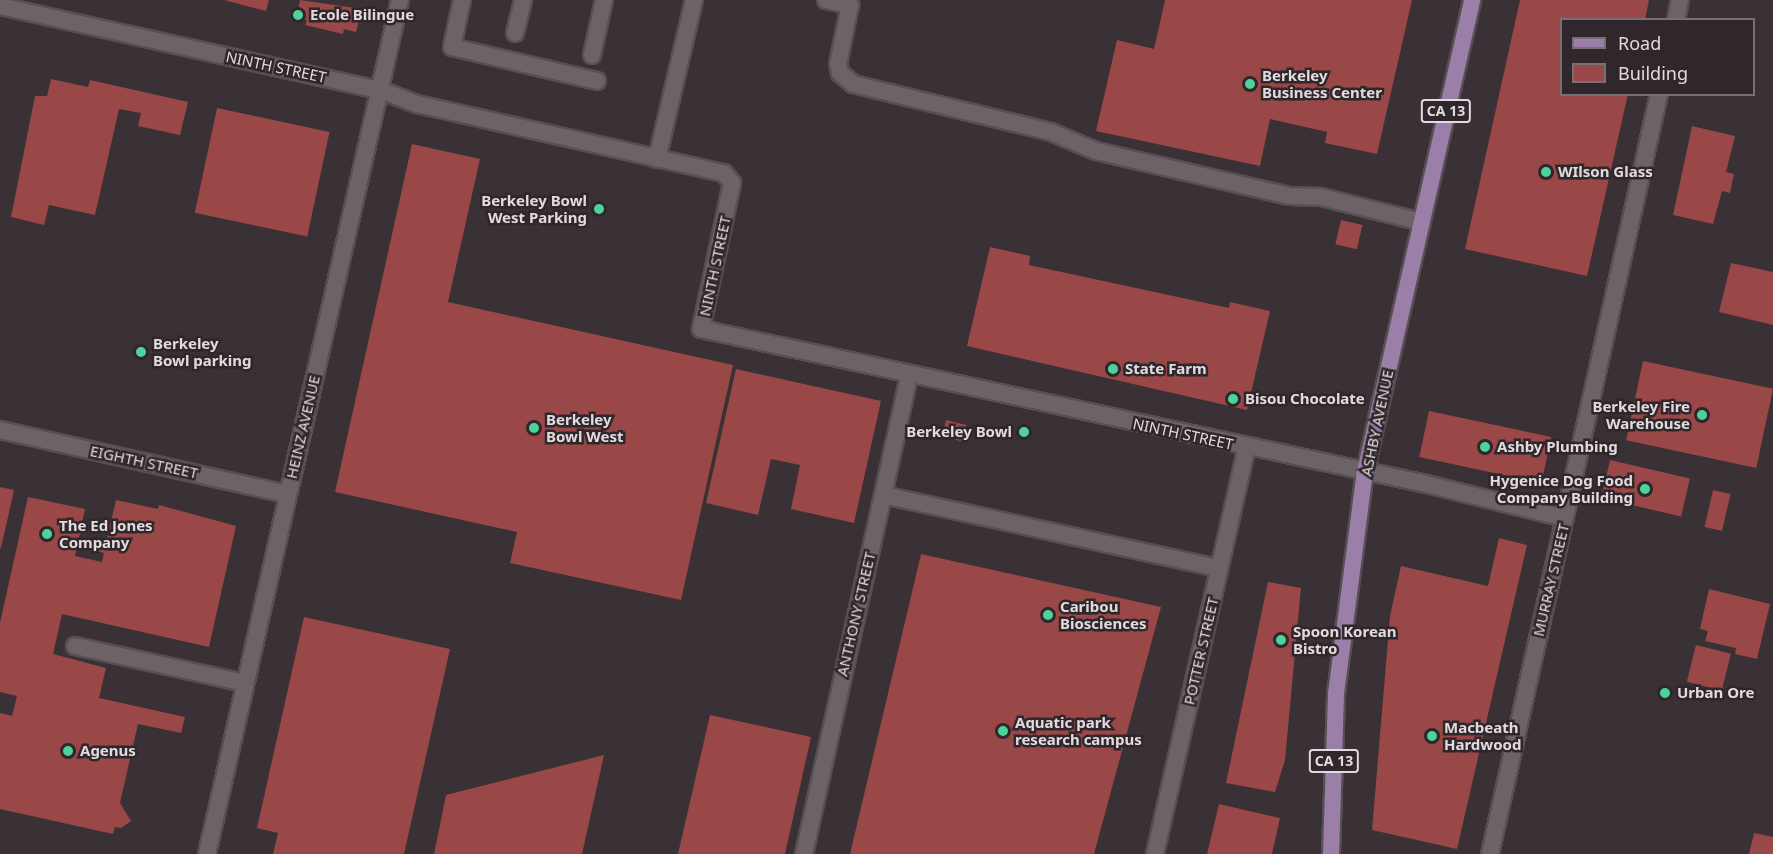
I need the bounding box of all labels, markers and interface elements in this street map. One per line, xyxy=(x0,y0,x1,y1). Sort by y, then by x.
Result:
place label: Ecole Bilingue xyxy=(310,6,414,24)
marker: Ecole Bilingue xyxy=(291,8,305,22)
legend xyxy=(1560,18,1755,96)
text: Road xyxy=(1618,31,1661,55)
street label: NINTH STREET xyxy=(224,48,328,86)
text: Building xyxy=(1618,61,1688,85)
place label: Berkeley Business Center xyxy=(1262,66,1382,101)
marker: Berkeley Business Center xyxy=(1243,77,1257,91)
road number: CA 13 xyxy=(1420,100,1472,122)
place label: WIlson Glass xyxy=(1558,163,1653,181)
marker: WIlson Glass xyxy=(1539,165,1553,179)
place label: Berkeley Bowl West Parking xyxy=(481,191,587,226)
marker: Berkeley Bowl West Parking xyxy=(592,202,606,216)
street label: NINTH STREET xyxy=(696,214,734,318)
place label: Berkeley Bowl parking xyxy=(153,334,251,369)
marker: Berkeley Bowl parking xyxy=(134,345,148,359)
place label: State Farm xyxy=(1125,360,1207,378)
marker: State Farm xyxy=(1106,362,1120,376)
street label: ASHBY AVENUE xyxy=(1357,368,1397,478)
street label: HEINZ AVENUE xyxy=(282,374,324,480)
place label: Bisou Chocolate xyxy=(1245,390,1365,408)
marker: Bisou Chocolate xyxy=(1226,392,1240,406)
place label: Berkeley Fire Warehouse xyxy=(1592,397,1690,432)
marker: Berkeley Fire Warehouse xyxy=(1695,408,1709,422)
place label: Berkeley Bowl West xyxy=(546,410,623,445)
street label: NINTH STREET xyxy=(1131,415,1235,453)
marker: Berkeley Bowl West xyxy=(527,421,541,435)
place label: Berkeley Bowl xyxy=(906,423,1012,441)
marker: Berkeley Bowl xyxy=(1017,425,1031,439)
place label: Ashby Plumbing xyxy=(1497,438,1618,456)
marker: Ashby Plumbing xyxy=(1478,440,1492,454)
street label: EIGHTH STREET xyxy=(88,442,200,482)
place label: Hygenice Dog Food Company Building xyxy=(1489,471,1633,506)
marker: Hygenice Dog Food Company Building xyxy=(1638,482,1652,496)
place label: The Ed Jones Company xyxy=(59,516,153,551)
street label: MURRAY STREET xyxy=(1529,522,1573,638)
marker: The Ed Jones Company xyxy=(40,527,54,541)
street label: ANTHONY STREET xyxy=(833,550,879,678)
street label: POTTER STREET xyxy=(1180,595,1222,707)
place label: Caribou Biosciences xyxy=(1060,597,1147,632)
marker: Caribou Biosciences xyxy=(1041,608,1055,622)
place label: Spoon Korean Bistro xyxy=(1293,622,1397,657)
marker: Spoon Korean Bistro xyxy=(1274,633,1288,647)
place label: Urban Ore xyxy=(1677,684,1754,702)
marker: Urban Ore xyxy=(1658,686,1672,700)
place label: Aquatic park research campus xyxy=(1015,713,1142,748)
place label: Macbeath Hardwood xyxy=(1444,718,1521,753)
marker: Aquatic park research campus xyxy=(996,724,1010,738)
marker: Macbeath Hardwood xyxy=(1425,729,1439,743)
place label: Agenus xyxy=(80,742,136,760)
marker: Agenus xyxy=(61,744,75,758)
road number: CA 13 xyxy=(1308,750,1360,772)

